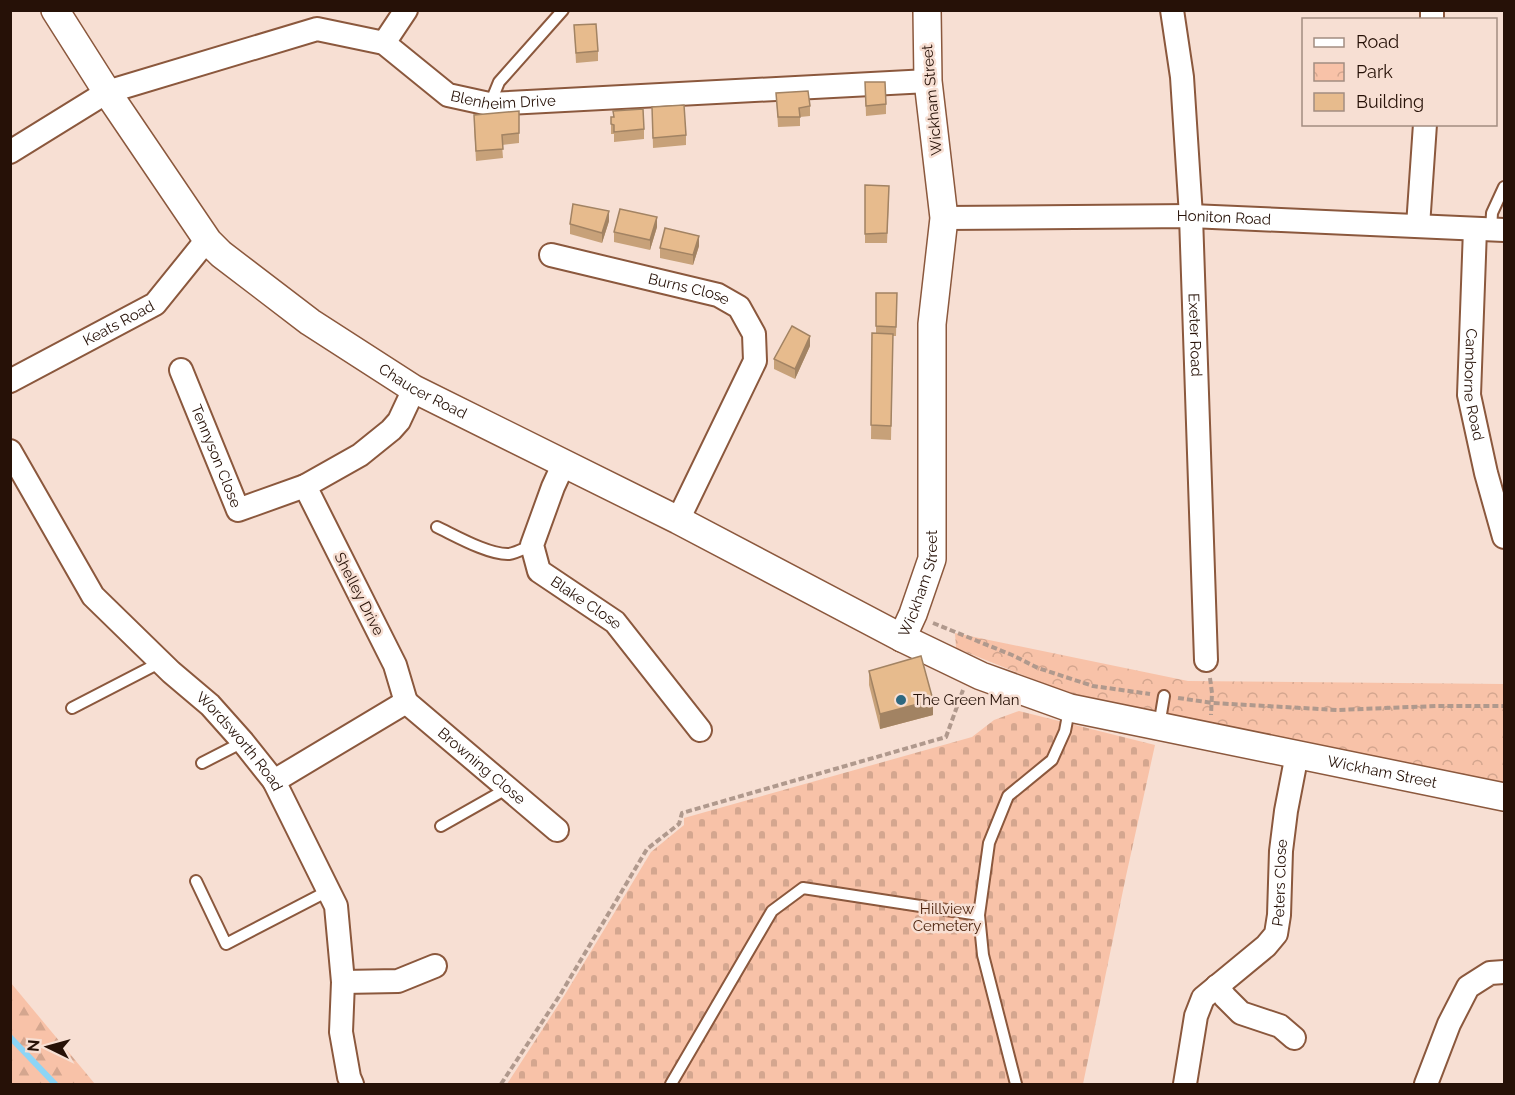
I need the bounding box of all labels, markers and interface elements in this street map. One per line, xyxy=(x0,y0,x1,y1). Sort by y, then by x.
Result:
legend xyxy=(1302,18,1497,126)
text: Road xyxy=(1356,31,1399,52)
street label: Wickham Street xyxy=(918,44,946,156)
text: Park xyxy=(1356,61,1393,82)
street label: Blenheim Drive xyxy=(449,87,556,113)
text: Building xyxy=(1356,91,1424,112)
street label: Honiton Road xyxy=(1177,207,1272,229)
street label: Burns Close xyxy=(646,270,733,309)
street label: Exeter Road xyxy=(1185,293,1205,377)
street label: Keats Road xyxy=(80,297,157,350)
street label: Camborne Road xyxy=(1460,328,1488,442)
street label: Chaucer Road xyxy=(375,360,470,423)
street label: Tennyson Close xyxy=(187,402,245,511)
street label: Wickham Street xyxy=(895,530,941,640)
street label: Shelley Drive xyxy=(330,549,388,639)
street label: Blake Close xyxy=(547,572,626,633)
street label: Wordsworth Road xyxy=(192,688,287,794)
place label: The Green Man xyxy=(913,691,1019,709)
marker: The Green Man xyxy=(894,693,908,707)
street label: Browning Close xyxy=(434,724,529,808)
street label: Wickham Street xyxy=(1326,752,1439,792)
street label: Peters Close xyxy=(1268,838,1291,928)
park label: Hillview Cemetery xyxy=(913,900,981,935)
north arrow xyxy=(18,1017,78,1077)
text: N xyxy=(24,1039,44,1053)

